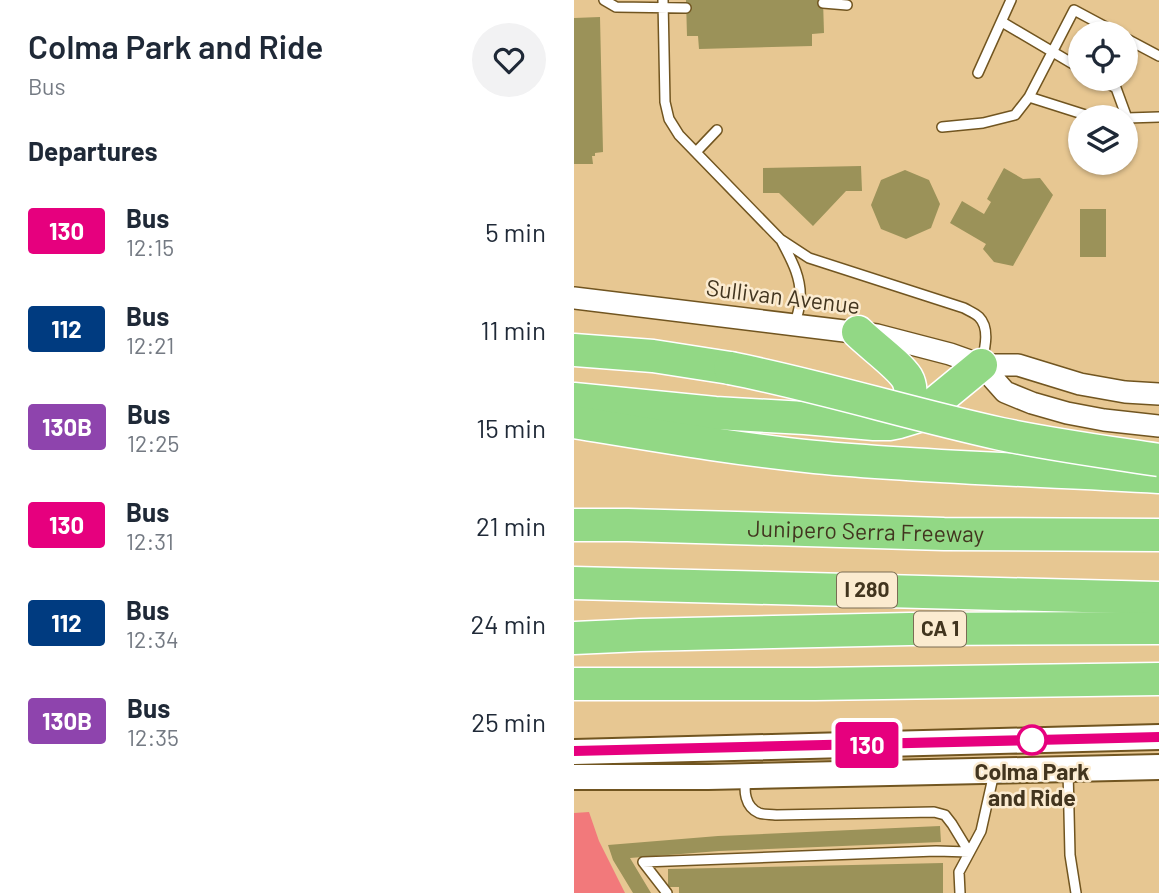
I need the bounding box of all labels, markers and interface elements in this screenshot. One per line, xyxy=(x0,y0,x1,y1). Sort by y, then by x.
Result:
map controls xyxy=(1068,21,1138,175)
button: locate xyxy=(1068,21,1138,91)
button: heart xyxy=(472,23,546,97)
text: Colma Park and Ride xyxy=(28,26,323,66)
text: Bus xyxy=(28,72,66,100)
button: layers xyxy=(1068,105,1138,175)
text: Departures xyxy=(28,135,158,166)
text: Bus xyxy=(126,202,169,233)
text: 130 xyxy=(49,216,84,245)
text: 5 min xyxy=(485,216,546,247)
text: 12:15 xyxy=(126,233,174,261)
street label: Sullivan Avenue xyxy=(705,273,862,319)
text: Bus xyxy=(126,300,169,331)
text: 112 xyxy=(51,314,82,343)
text: 11 min xyxy=(480,314,546,345)
text: 12:21 xyxy=(126,331,174,359)
text: Bus xyxy=(127,398,170,429)
text: 130B xyxy=(42,412,92,441)
text: 15 min xyxy=(476,412,546,443)
text: 12:25 xyxy=(127,429,179,457)
text: Bus xyxy=(126,496,169,527)
text: 130 xyxy=(49,510,84,539)
text: 21 min xyxy=(476,510,546,541)
street label: Junipero Serra Freeway xyxy=(747,513,985,547)
text: 12:31 xyxy=(126,527,174,555)
road number: I 280 xyxy=(837,572,897,608)
text: Bus xyxy=(126,594,169,625)
text: 112 xyxy=(51,608,82,637)
text: 24 min xyxy=(470,608,546,639)
road number: CA 1 xyxy=(914,612,966,646)
text: 12:34 xyxy=(126,625,179,653)
text: Bus xyxy=(127,692,170,723)
text: 130B xyxy=(42,706,92,735)
text: 25 min xyxy=(471,706,546,737)
line badge: 130 xyxy=(827,722,907,768)
text: 12:35 xyxy=(127,723,179,751)
marker: Colma Park and Ride xyxy=(1017,725,1047,755)
text: 130 xyxy=(849,730,885,759)
place label: Colma Park and Ride xyxy=(974,757,1090,811)

